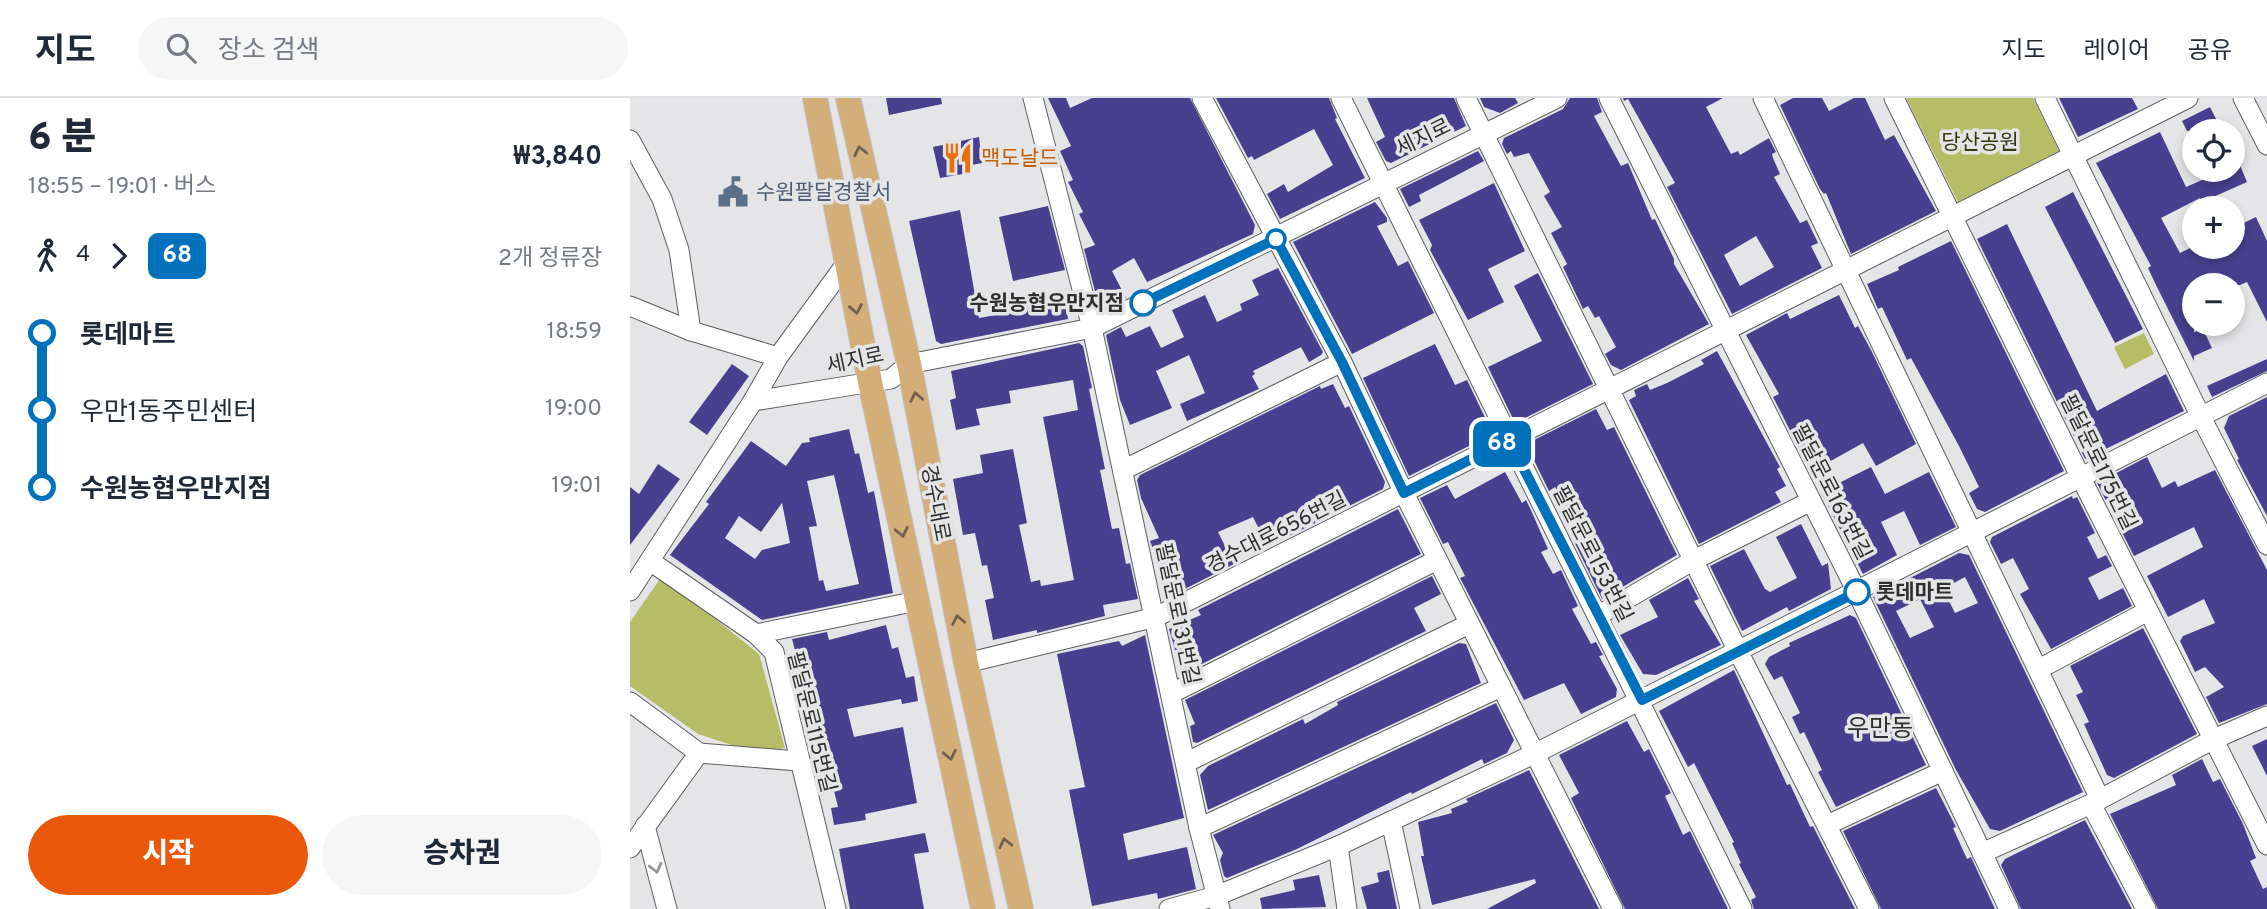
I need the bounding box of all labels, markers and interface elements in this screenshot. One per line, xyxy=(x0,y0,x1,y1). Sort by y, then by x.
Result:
search box xyxy=(138,17,628,80)
icon: search xyxy=(162,29,200,67)
text: 지도 xyxy=(35,32,96,74)
text: 장소 검색 xyxy=(218,35,320,68)
text: 지도 xyxy=(2001,37,2046,67)
text: 레이어 xyxy=(2084,37,2150,67)
text: 공유 xyxy=(2188,37,2232,67)
street label: 세지로 xyxy=(1392,114,1456,163)
text: 6 분 xyxy=(28,115,96,164)
map controls xyxy=(2182,119,2245,336)
button: locate xyxy=(2182,119,2245,182)
park label: 당산공원 xyxy=(1941,130,2019,157)
text: ₩3,840 xyxy=(513,141,602,174)
restaurant icon: 맥도날드 xyxy=(941,141,975,175)
one-way arrow xyxy=(854,145,869,157)
place label: 맥도날드 xyxy=(981,146,1058,173)
text: 18:55 – 19:01 · 버스 xyxy=(28,173,216,202)
public building icon: 수원팔달경찰서 xyxy=(716,175,750,209)
place label: 수원팔달경찰서 xyxy=(756,180,891,207)
button: + xyxy=(2182,196,2245,259)
unlabelled marker xyxy=(1266,229,1286,249)
icon: walk xyxy=(28,237,66,275)
icon: forward xyxy=(100,237,138,275)
text: 4 xyxy=(76,241,90,270)
text: 68 xyxy=(162,241,192,271)
text: 2개 정류장 xyxy=(498,245,602,274)
button: − xyxy=(2182,273,2245,336)
marker: 수원농협우만지점 xyxy=(1130,290,1156,316)
place label: 수원농협우만지점 xyxy=(969,291,1124,318)
one-way arrow xyxy=(848,303,863,315)
text: 18:59 xyxy=(546,318,602,347)
text: 롯데마트 xyxy=(80,320,176,353)
street label: 세지로 xyxy=(824,342,886,381)
street label: 팔달문로175번길 xyxy=(2053,390,2142,535)
one-way arrow xyxy=(909,391,924,403)
text: 19:00 xyxy=(545,395,602,424)
text: 우만1동주민센터 xyxy=(80,397,257,430)
street label: 팔달문로163번길 xyxy=(1785,420,1877,565)
line badge: 68 xyxy=(1470,421,1533,467)
text: 68 xyxy=(1487,429,1517,459)
street label: 경수대로 xyxy=(914,463,955,544)
text: 19:01 xyxy=(551,472,602,501)
text: 수원농협우만지점 xyxy=(80,474,271,507)
street label: 팔달문로153번길 xyxy=(1546,482,1638,627)
street label: 경수대로656번길 xyxy=(1202,486,1351,580)
one-way arrow xyxy=(894,526,908,538)
street label: 팔달문로131번길 xyxy=(1148,541,1205,688)
marker: 롯데마트 xyxy=(1844,579,1870,605)
place label: 롯데마트 xyxy=(1876,580,1953,607)
one-way arrow xyxy=(951,614,966,626)
street label: 팔달문로115번길 xyxy=(780,649,841,796)
district label: 우만동 xyxy=(1847,715,1913,745)
one-way arrow xyxy=(942,748,956,760)
button: 시작 xyxy=(28,815,308,895)
button: 승차권 xyxy=(322,815,602,895)
one-way arrow xyxy=(999,837,1014,849)
one-way arrow xyxy=(648,862,662,874)

